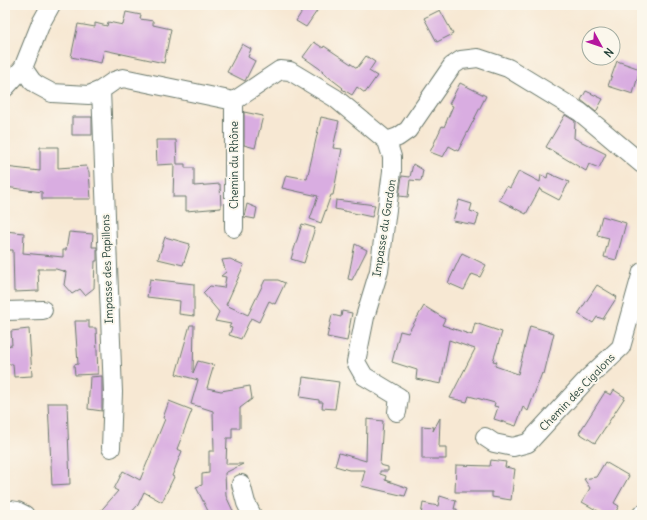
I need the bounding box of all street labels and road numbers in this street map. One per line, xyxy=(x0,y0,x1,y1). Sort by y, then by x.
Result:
street label: Chemin du Rhône xyxy=(227,121,241,209)
street label: Impasse du Gardon xyxy=(369,178,399,278)
street label: Impasse des Papillons xyxy=(98,214,116,324)
street label: Chemin des Cigalons xyxy=(536,350,618,434)

